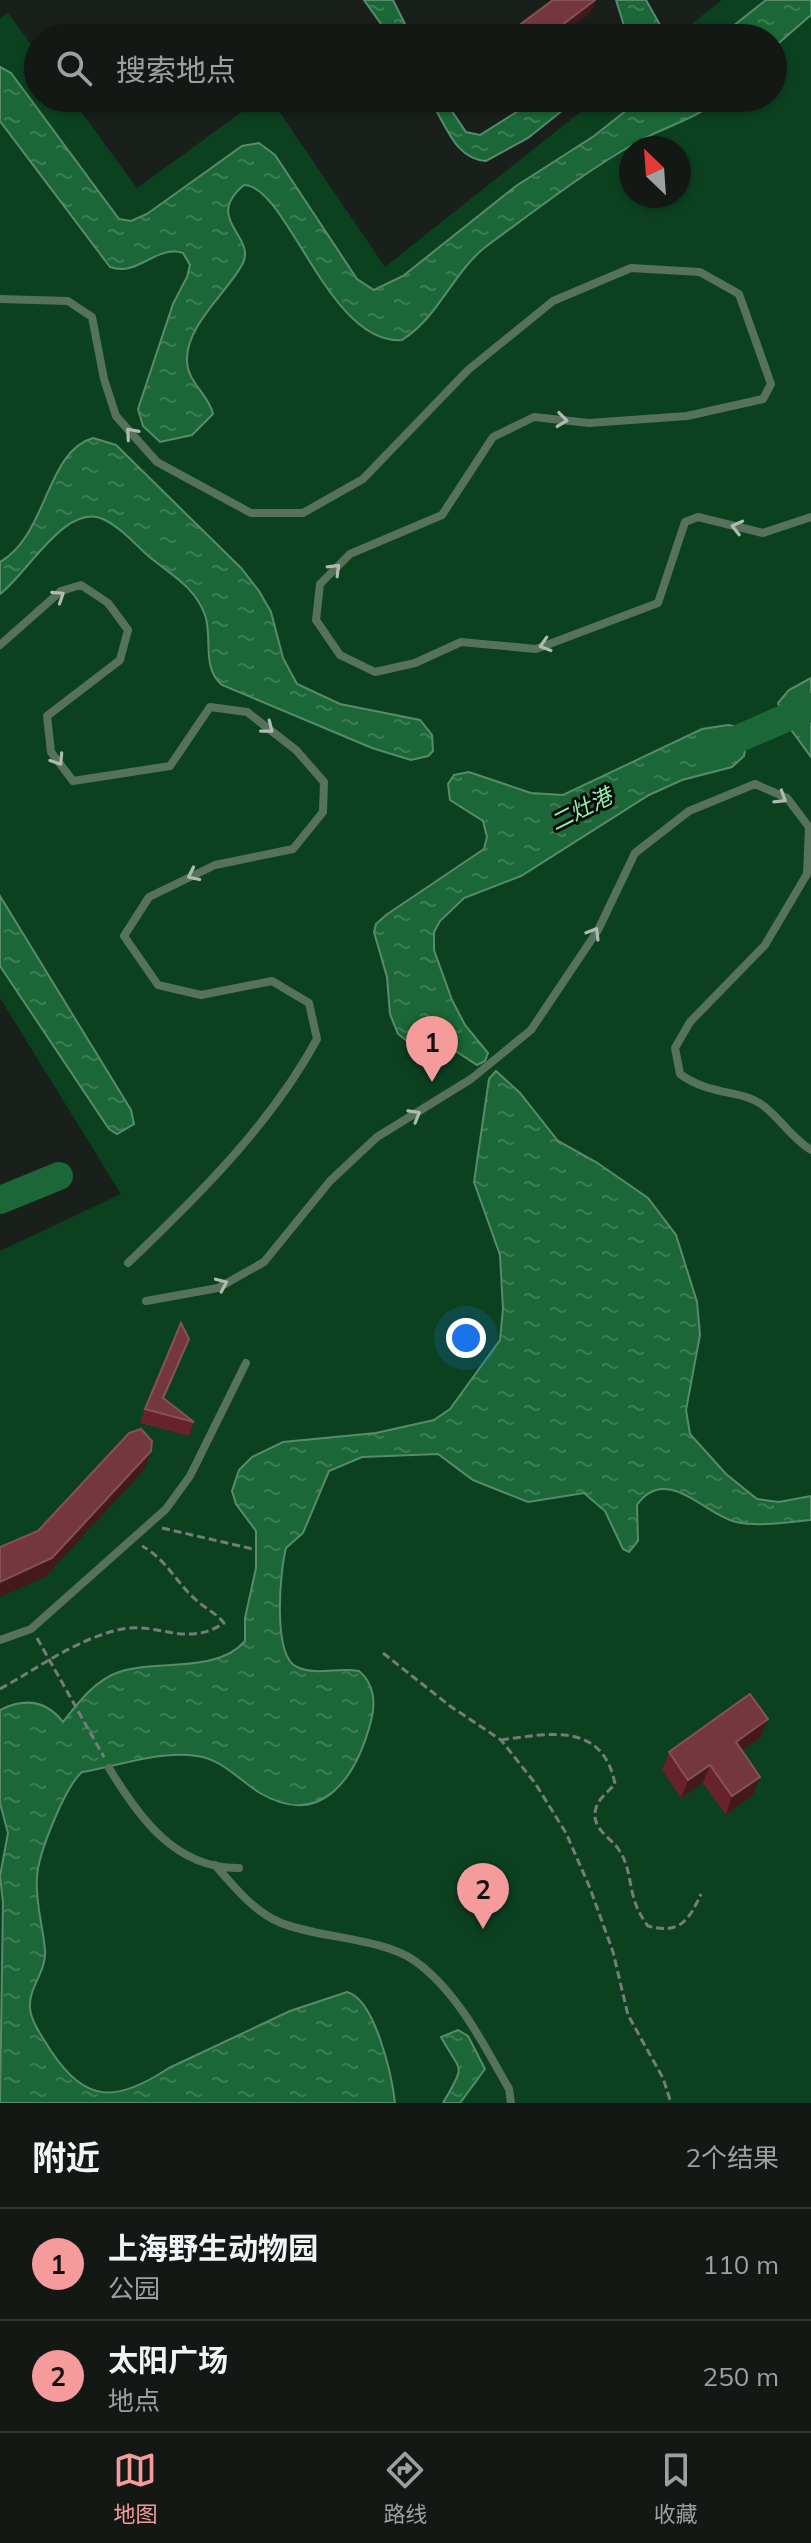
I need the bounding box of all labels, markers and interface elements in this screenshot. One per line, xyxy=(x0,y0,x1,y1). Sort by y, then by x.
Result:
search box xyxy=(24,24,787,112)
icon: search xyxy=(52,46,96,90)
text: 搜索地点 xyxy=(116,51,236,89)
north arrow xyxy=(619,136,691,208)
one-way arrow xyxy=(556,411,569,428)
one-way arrow xyxy=(126,428,141,443)
one-way arrow xyxy=(730,519,744,536)
one-way arrow xyxy=(326,564,340,578)
one-way arrow xyxy=(51,590,65,605)
one-way arrow xyxy=(539,636,552,652)
one-way arrow xyxy=(259,719,274,733)
one-way arrow xyxy=(49,751,64,765)
water label: 二灶港 xyxy=(545,780,619,836)
one-way arrow xyxy=(773,788,787,803)
one-way arrow xyxy=(186,866,201,881)
one-way arrow xyxy=(585,927,600,942)
pin: 1 xyxy=(406,1016,458,1082)
one-way arrow xyxy=(406,1109,420,1125)
one-way arrow xyxy=(213,1278,228,1294)
your location xyxy=(446,1318,486,1358)
pin: 2 xyxy=(457,1863,509,1929)
text: 附近 xyxy=(32,2136,100,2179)
text: 2个结果 xyxy=(685,2141,779,2174)
text: 上海野生动物园 xyxy=(108,2229,318,2267)
text: 1 xyxy=(50,2248,66,2281)
text: 110 m xyxy=(703,2248,779,2281)
text: 公园 xyxy=(108,2272,160,2305)
text: 太阳广场 xyxy=(108,2341,228,2379)
text: 2 xyxy=(50,2360,66,2393)
text: 250 m xyxy=(703,2360,779,2393)
text: 地点 xyxy=(108,2384,160,2417)
tab: 地图 xyxy=(113,2448,157,2528)
tab: 路线 xyxy=(383,2448,428,2528)
tab: 收藏 xyxy=(654,2448,698,2528)

